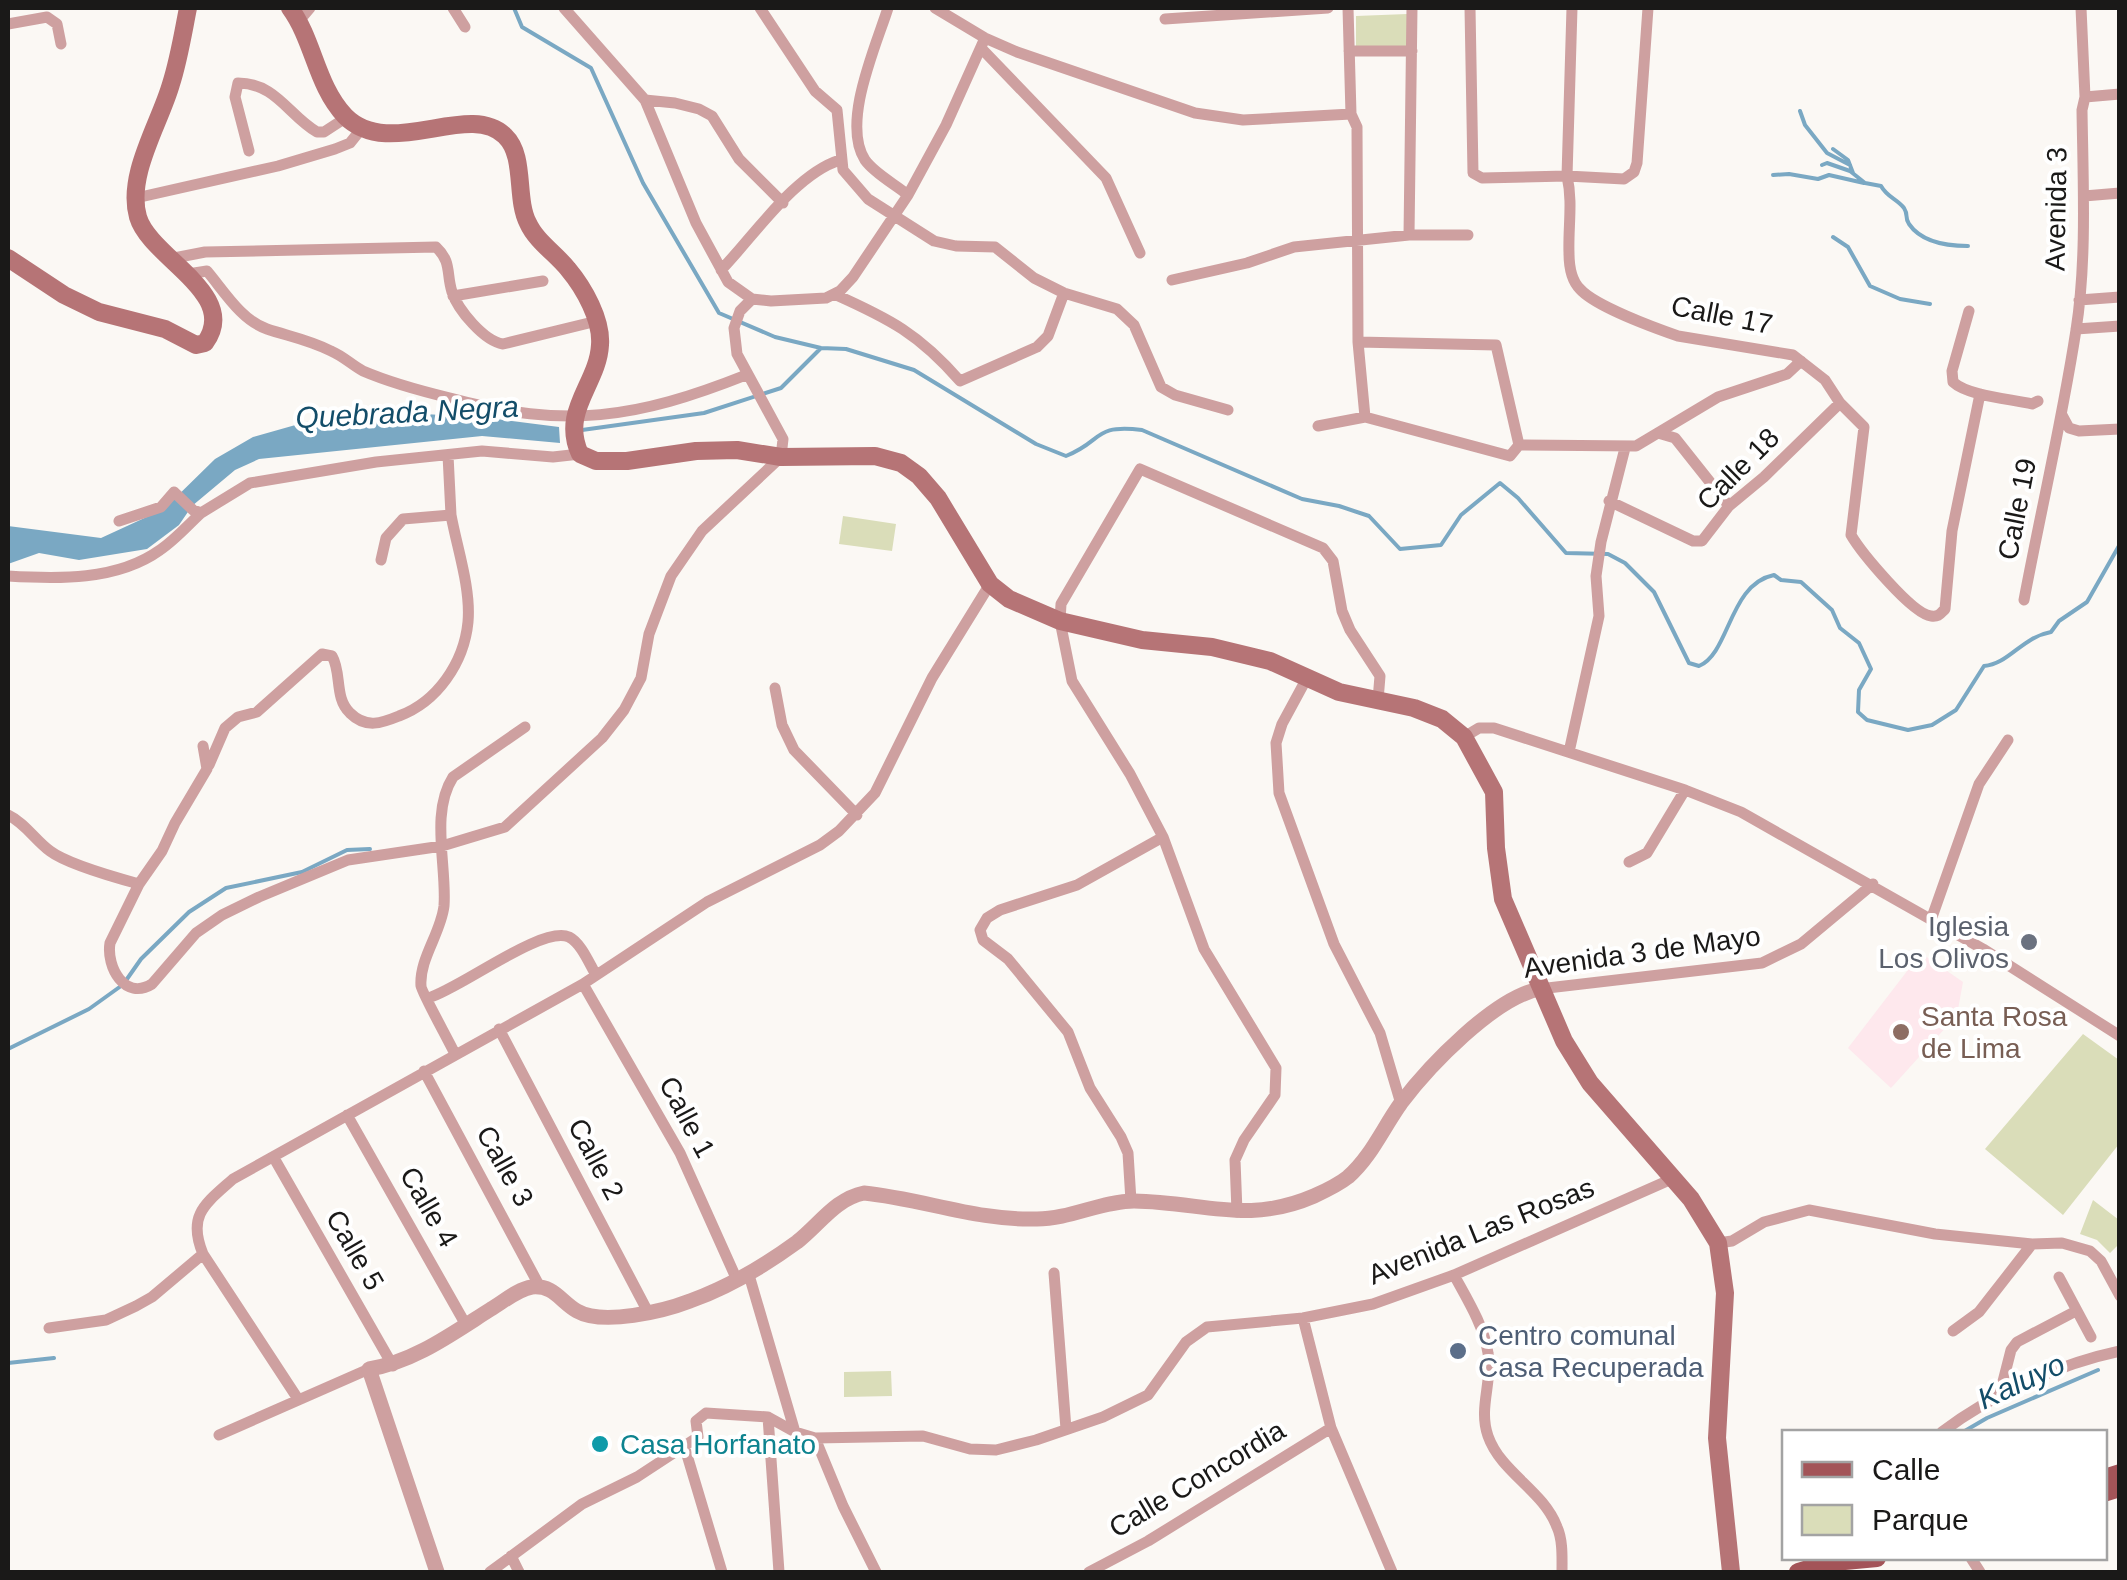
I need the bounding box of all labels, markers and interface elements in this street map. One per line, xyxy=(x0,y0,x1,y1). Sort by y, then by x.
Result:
street label: Avenida 3 xyxy=(2039,147,2073,271)
street label: Calle 17 xyxy=(1669,290,1775,340)
water label: Quebrada Negra xyxy=(295,390,519,434)
street label: Calle 18 xyxy=(1691,422,1785,516)
street label: Calle 19 xyxy=(1992,456,2042,562)
place label: Iglesia Los Olivos xyxy=(1878,911,2009,974)
street label: Avenida 3 de Mayo xyxy=(1521,920,1763,984)
marker: Iglesia Los Olivos xyxy=(2018,931,2040,953)
place label: Santa Rosa de Lima xyxy=(1921,1001,2068,1064)
marker: Santa Rosa de Lima xyxy=(1890,1021,1912,1043)
street label: Calle 1 xyxy=(653,1071,721,1163)
street label: Calle 2 xyxy=(562,1113,630,1205)
street label: Calle 3 xyxy=(470,1120,540,1212)
street label: Calle 4 xyxy=(394,1162,464,1252)
street label: Avenida Las Rosas xyxy=(1364,1172,1598,1290)
street label: Calle 5 xyxy=(320,1205,390,1295)
place label: Centro comunal Casa Recuperada xyxy=(1478,1320,1704,1383)
marker: Centro comunal Casa Recuperada xyxy=(1447,1340,1469,1362)
water label: Kaluyo xyxy=(1972,1347,2070,1415)
street label: Calle Concordia xyxy=(1104,1414,1291,1544)
place label: Casa Horfanato xyxy=(620,1429,816,1460)
legend xyxy=(1782,1430,2107,1560)
marker: Casa Horfanato xyxy=(589,1433,611,1455)
text: Calle xyxy=(1872,1453,1940,1486)
text: Parque xyxy=(1872,1503,1969,1536)

